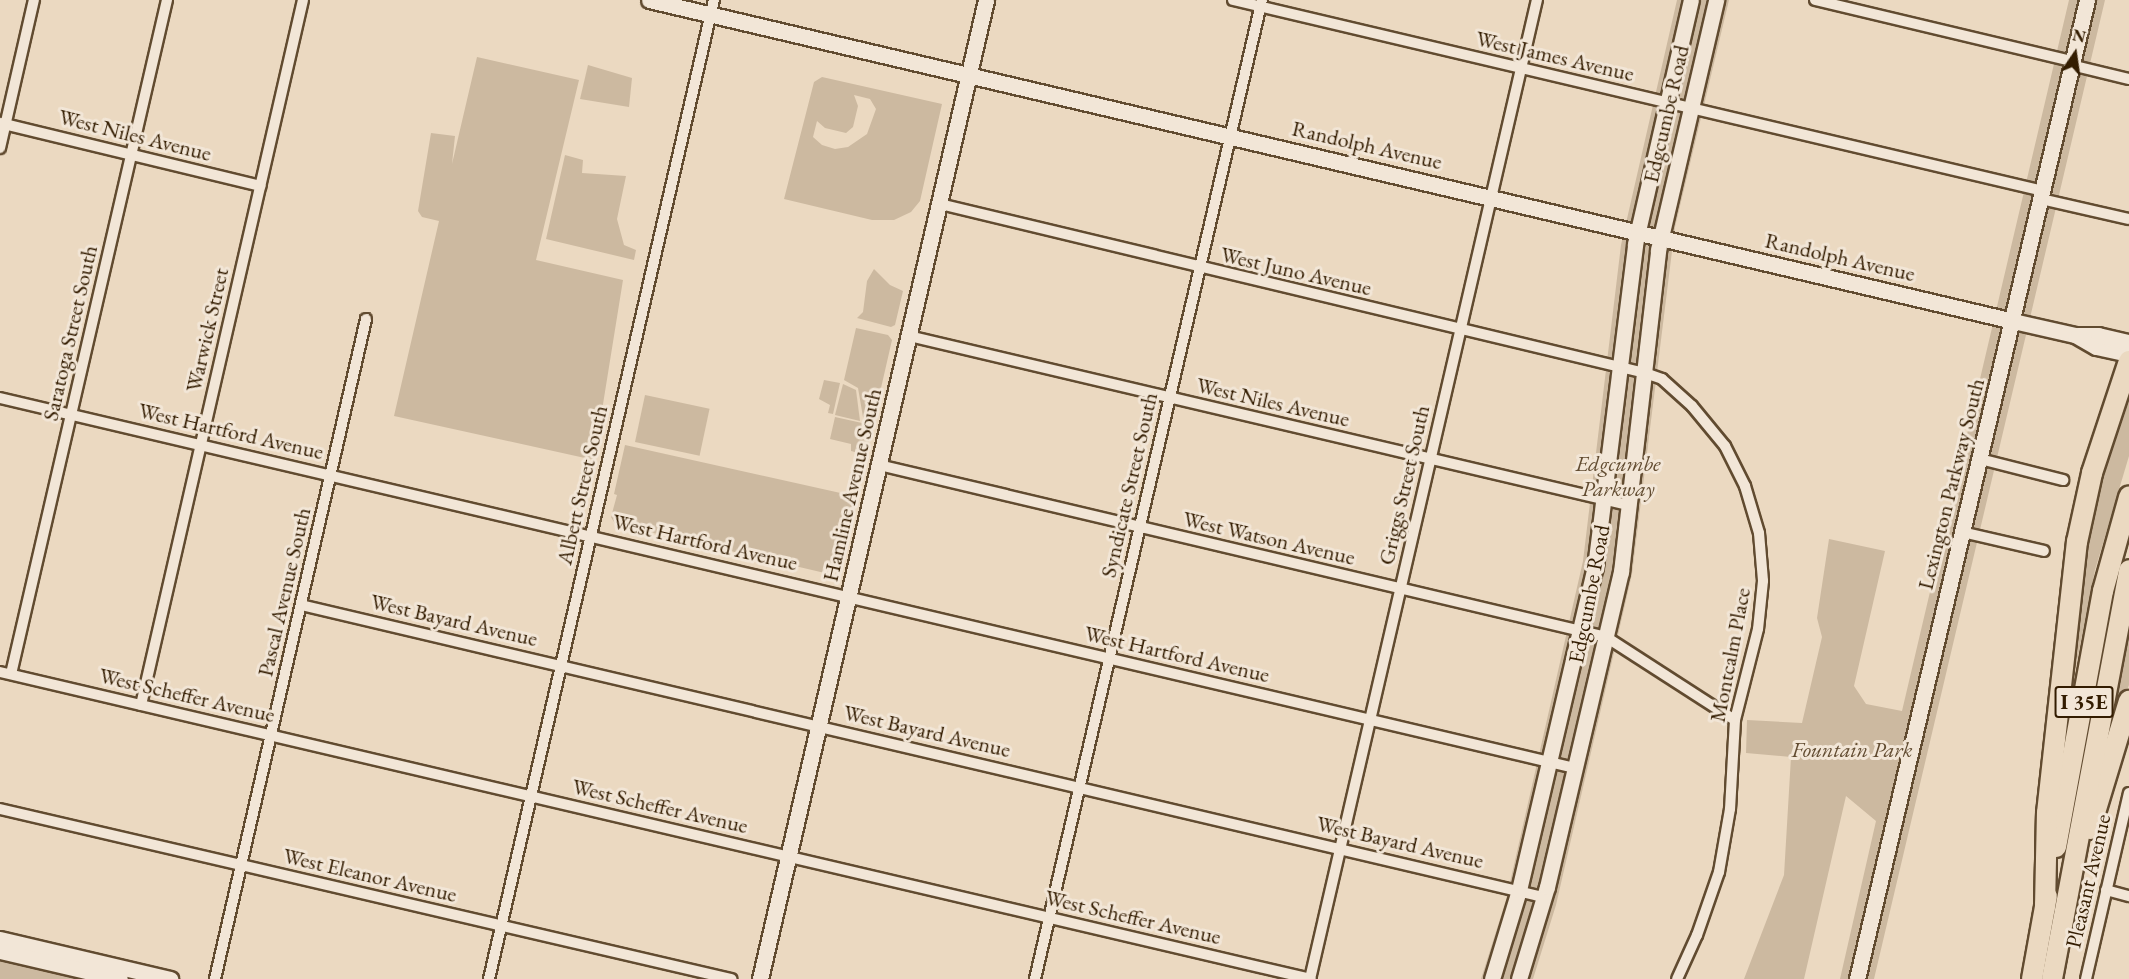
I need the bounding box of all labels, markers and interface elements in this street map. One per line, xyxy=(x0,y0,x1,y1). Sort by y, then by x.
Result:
north arrow xyxy=(2045,24,2105,84)
text: N xyxy=(2070,24,2088,48)
street label: West James Avenue xyxy=(1473,25,1637,87)
street label: Edgcumbe Road xyxy=(1637,43,1695,185)
street label: West Niles Avenue xyxy=(56,103,214,167)
street label: Randolph Avenue xyxy=(1289,115,1445,175)
street label: Randolph Avenue xyxy=(1762,227,1918,287)
street label: West Juno Avenue xyxy=(1218,241,1374,301)
street label: Saratoga Street South xyxy=(37,243,103,423)
street label: Warwick Street xyxy=(180,265,234,395)
street label: West Niles Avenue xyxy=(1194,372,1352,432)
street label: Lexington Parkway South xyxy=(1912,376,1990,592)
street label: Hamline Avenue South xyxy=(817,386,887,584)
street label: Syndicate Street South xyxy=(1095,390,1163,580)
street label: West Hartford Avenue xyxy=(136,397,326,465)
street label: Albert Street South xyxy=(551,403,613,567)
street label: Griggs Street South xyxy=(1373,403,1435,567)
park label: Edgcumbe Parkway xyxy=(1575,450,1661,502)
street label: Pascal Avenue South xyxy=(252,505,316,679)
street label: West Watson Avenue xyxy=(1180,505,1358,571)
street label: West Hartford Avenue xyxy=(610,508,800,576)
street label: Edgcumbe Road xyxy=(1563,522,1615,666)
street label: Montcalm Place xyxy=(1704,586,1756,724)
street label: West Bayard Avenue xyxy=(368,588,540,652)
street label: West Hartford Avenue xyxy=(1082,620,1272,688)
street label: West Scheffer Avenue xyxy=(97,662,277,728)
road number: I 35E xyxy=(2054,684,2114,720)
street label: West Bayard Avenue xyxy=(841,699,1013,763)
park label: Fountain Park xyxy=(1791,737,1913,763)
street label: West Scheffer Avenue xyxy=(570,773,750,839)
street label: West Bayard Avenue xyxy=(1314,810,1486,874)
street label: Pleasant Avenue xyxy=(2060,811,2116,951)
street label: West Eleanor Avenue xyxy=(281,842,459,908)
street label: West Scheffer Avenue xyxy=(1043,884,1223,950)

